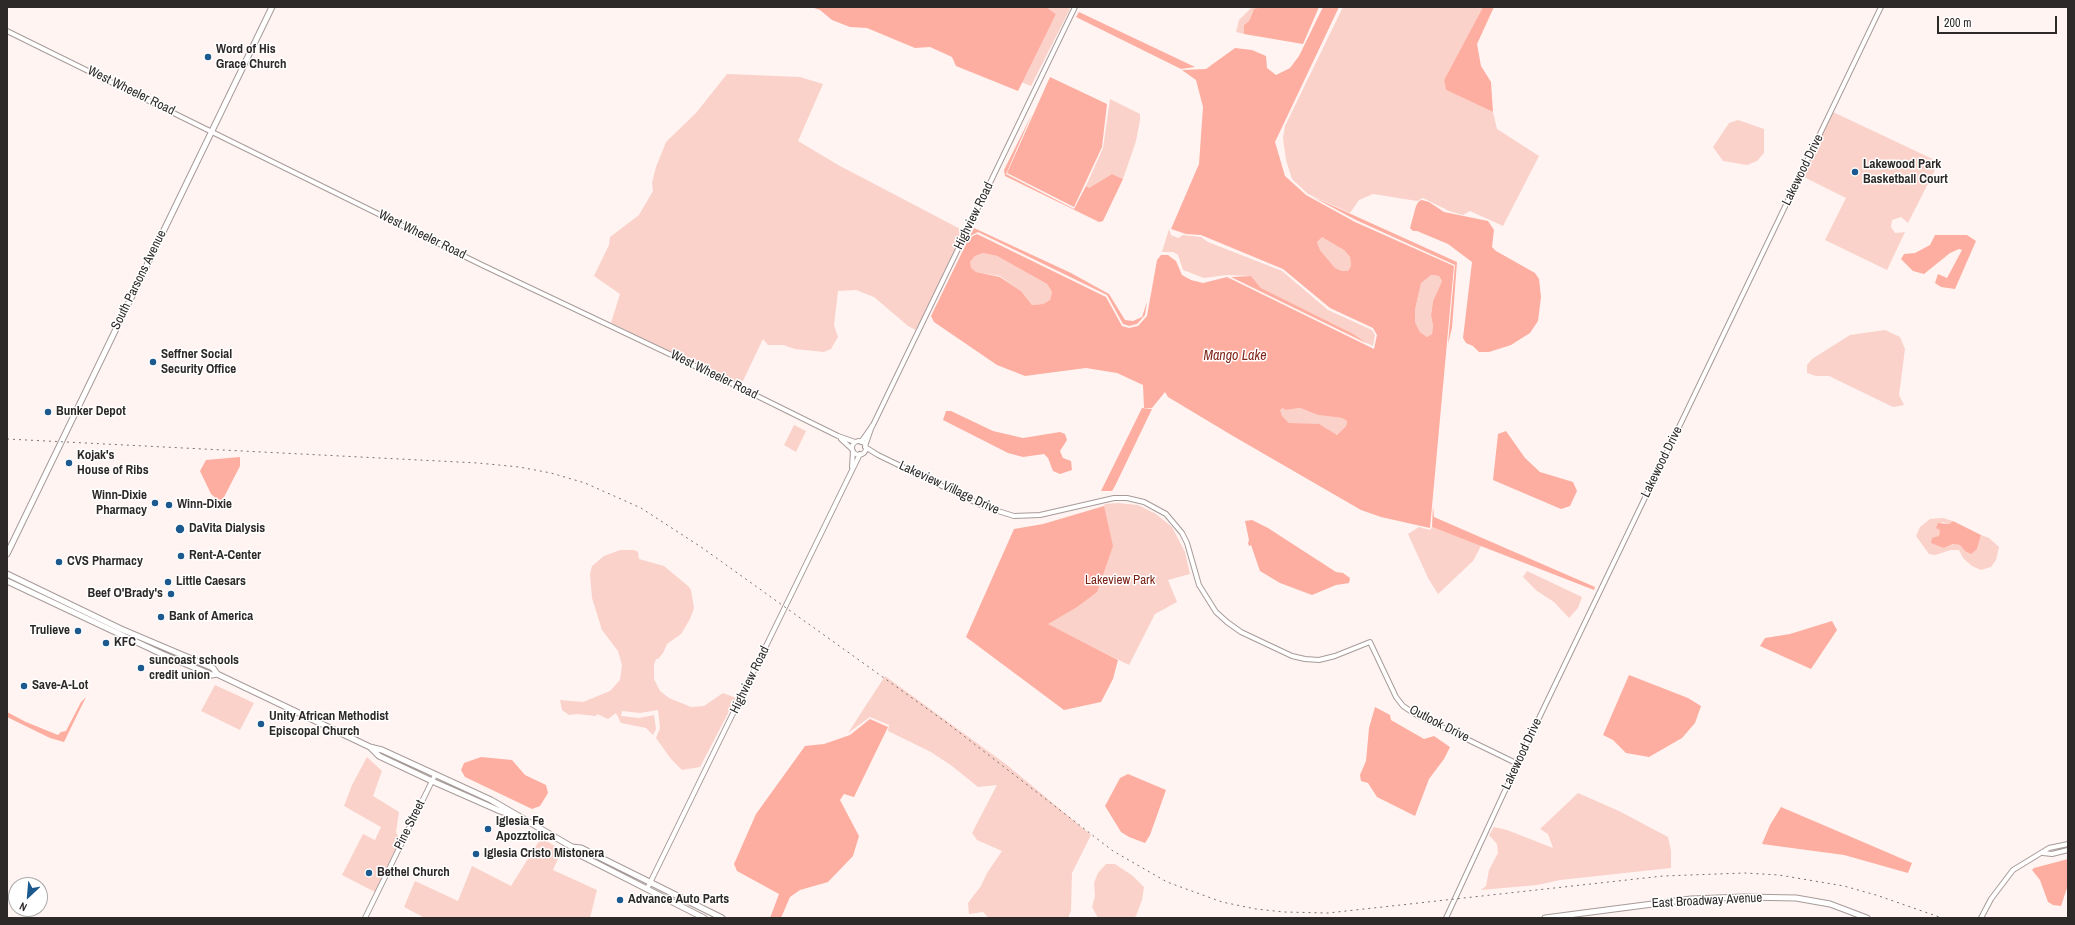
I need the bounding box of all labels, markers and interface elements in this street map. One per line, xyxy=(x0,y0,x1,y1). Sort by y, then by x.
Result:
scale bar xyxy=(1939,8,2059,34)
text: 200 m xyxy=(1944,15,1971,31)
place label: Word of His Grace Church xyxy=(216,42,286,73)
marker: Word of His Grace Church xyxy=(203,52,213,62)
street label: West Wheeler Road xyxy=(85,63,177,119)
street label: Lakewood Drive xyxy=(1779,132,1827,208)
place label: Lakewood Park Basketball Court xyxy=(1863,157,1948,188)
marker: Lakewood Park Basketball Court xyxy=(1850,167,1860,177)
street label: Highview Road xyxy=(951,180,997,252)
street label: West Wheeler Road xyxy=(376,207,468,263)
street label: South Parsons Avenue xyxy=(108,228,170,332)
place label: Seffner Social Security Office xyxy=(161,347,236,378)
street label: West Wheeler Road xyxy=(668,347,760,403)
water label: Mango Lake xyxy=(1203,348,1267,364)
marker: Seffner Social Security Office xyxy=(148,357,158,367)
place label: Bunker Depot xyxy=(56,404,126,420)
marker: Bunker Depot xyxy=(43,407,53,417)
street label: Lakewood Drive xyxy=(1638,424,1686,500)
place label: Kojak's House of Ribs xyxy=(77,448,149,479)
marker: Kojak's House of Ribs xyxy=(64,458,74,468)
street label: Lakeview Village Drive xyxy=(896,458,1002,518)
place label: Winn-Dixie Pharmacy xyxy=(92,488,147,519)
place label: Winn-Dixie xyxy=(177,497,232,513)
marker: Winn-Dixie Pharmacy xyxy=(150,498,160,508)
marker: Winn-Dixie xyxy=(164,500,174,510)
place label: DaVita Dialysis xyxy=(189,521,265,537)
marker: DaVita Dialysis xyxy=(174,523,186,535)
place label: Rent-A-Center xyxy=(189,548,261,564)
marker: Rent-A-Center xyxy=(176,551,186,561)
place label: CVS Pharmacy xyxy=(67,554,143,570)
marker: CVS Pharmacy xyxy=(54,557,64,567)
park label: Lakeview Park xyxy=(1085,573,1155,589)
place label: Little Caesars xyxy=(176,574,246,590)
marker: Little Caesars xyxy=(163,577,173,587)
place label: Beef O'Brady's xyxy=(87,586,163,602)
marker: Beef O'Brady's xyxy=(166,589,176,599)
place label: Bank of America xyxy=(169,609,253,625)
marker: Bank of America xyxy=(156,612,166,622)
place label: Trulieve xyxy=(30,623,70,639)
marker: Trulieve xyxy=(73,626,83,636)
place label: KFC xyxy=(114,635,136,651)
marker: KFC xyxy=(101,638,111,648)
street label: Highview Road xyxy=(727,644,773,716)
place label: suncoast schools credit union xyxy=(149,653,239,684)
marker: suncoast schools credit union xyxy=(136,663,146,673)
place label: Save-A-Lot xyxy=(32,678,88,694)
marker: Save-A-Lot xyxy=(19,681,29,691)
street label: Outlook Drive xyxy=(1406,702,1472,746)
place label: Unity African Methodist Episcopal Church xyxy=(269,709,389,740)
street label: Lakewood Drive xyxy=(1499,716,1545,792)
marker: Unity African Methodist Episcopal Church xyxy=(256,719,266,729)
street label: Pine Street xyxy=(391,798,429,852)
place label: Iglesia Fe Apozztolica xyxy=(496,814,555,845)
marker: Iglesia Fe Apozztolica xyxy=(483,824,493,834)
place label: Iglesia Cristo Mistonera xyxy=(484,846,604,862)
marker: Iglesia Cristo Mistonera xyxy=(471,849,481,859)
place label: Bethel Church xyxy=(377,865,450,881)
marker: Bethel Church xyxy=(364,868,374,878)
north arrow xyxy=(8,877,48,917)
street label: East Broadway Avenue xyxy=(1651,890,1763,912)
place label: Advance Auto Parts xyxy=(628,892,729,908)
marker: Advance Auto Parts xyxy=(615,895,625,905)
text: N xyxy=(17,899,29,915)

